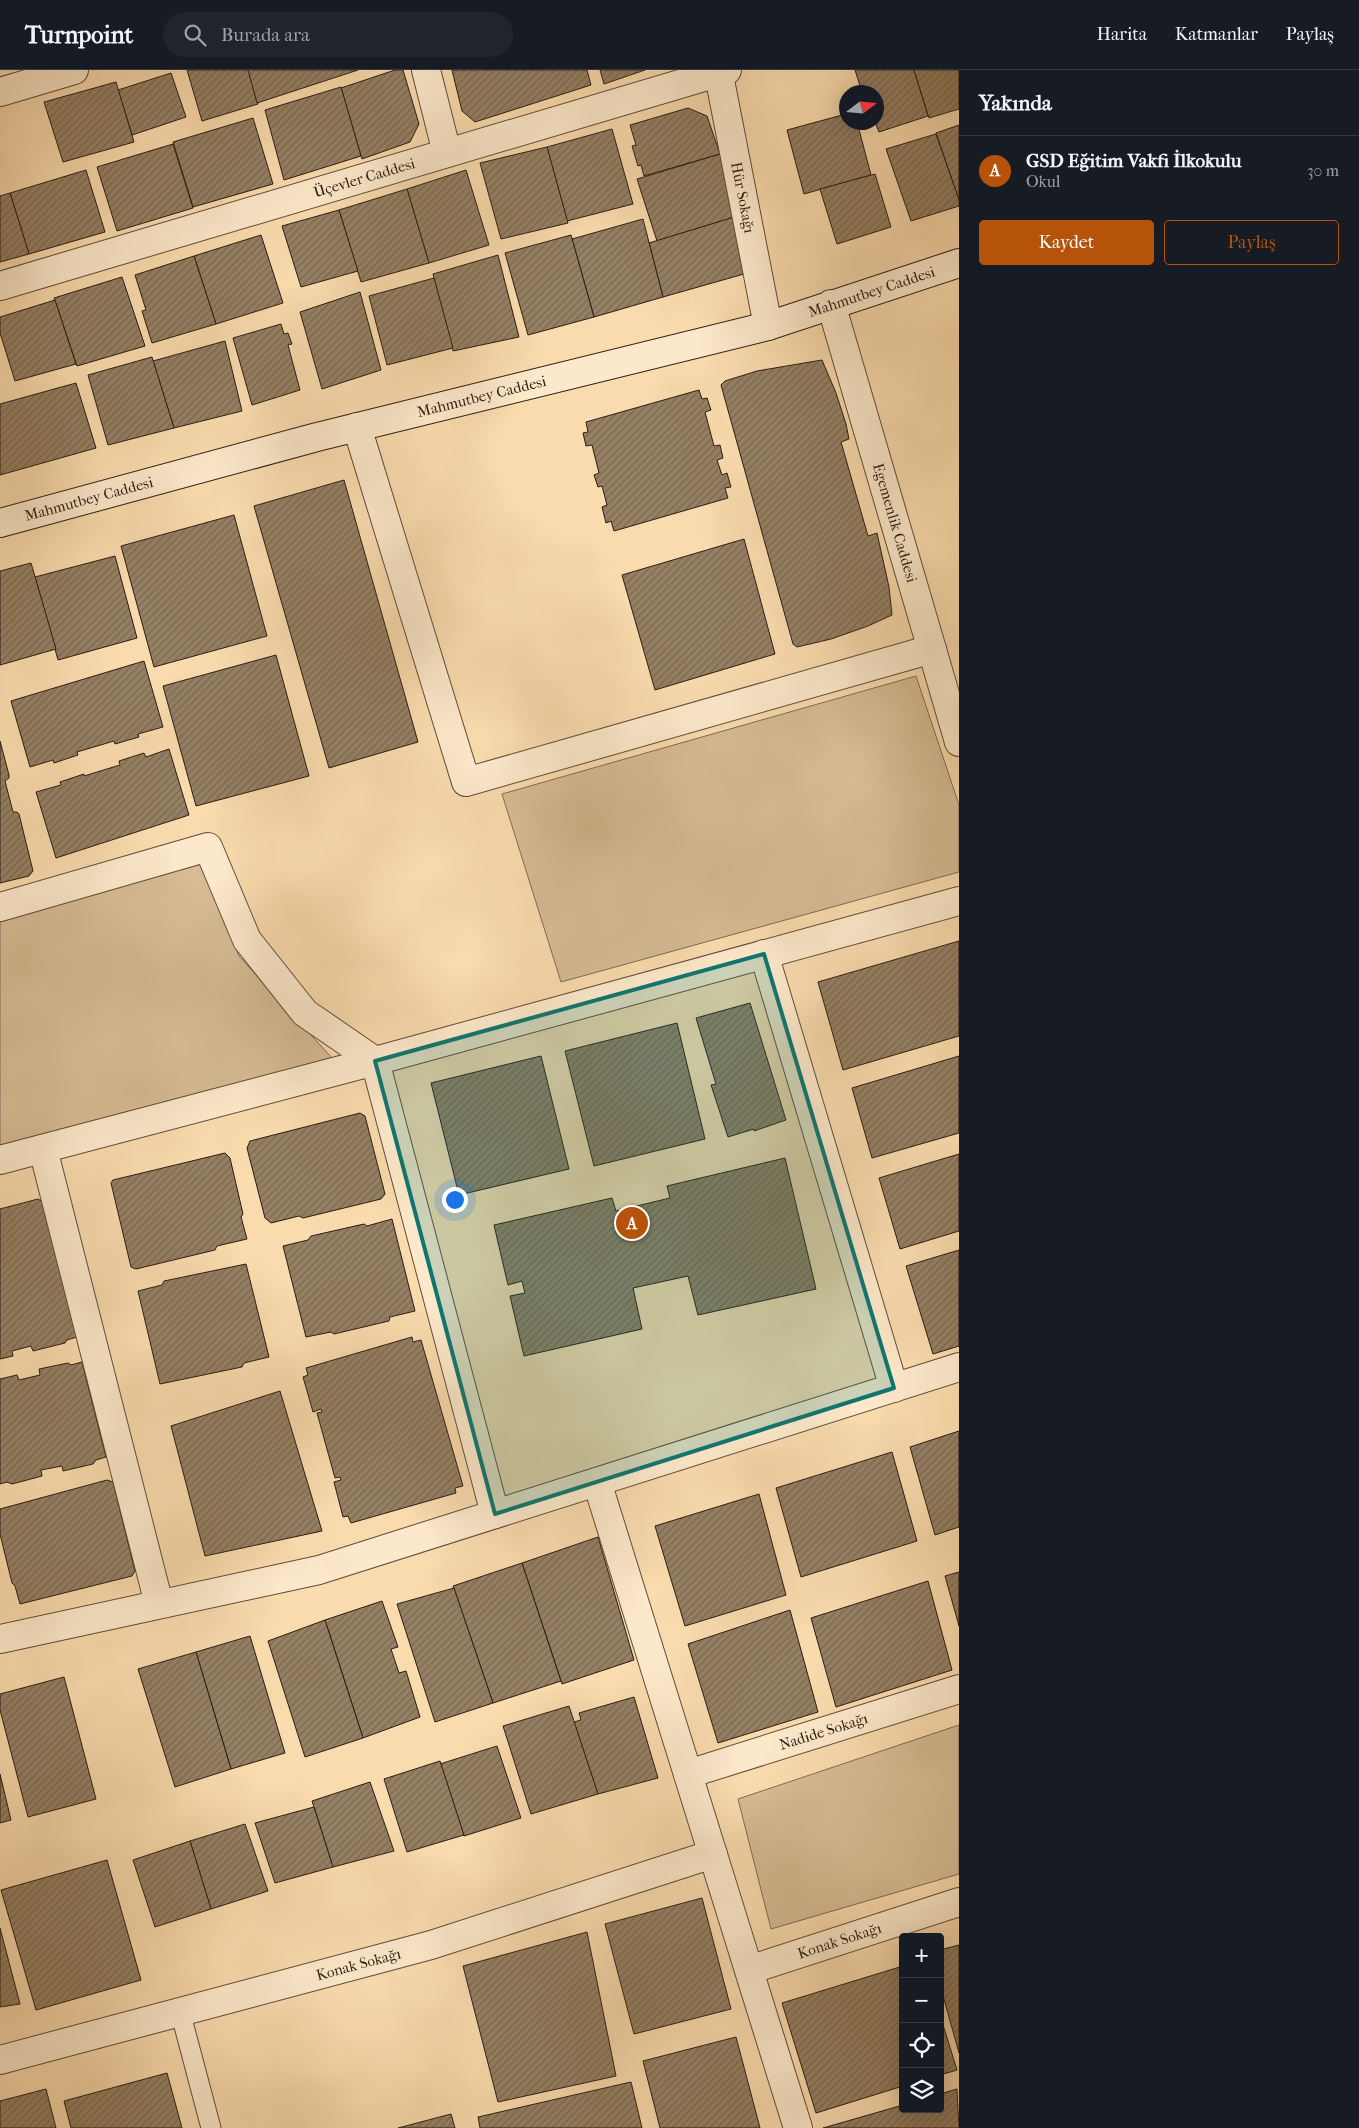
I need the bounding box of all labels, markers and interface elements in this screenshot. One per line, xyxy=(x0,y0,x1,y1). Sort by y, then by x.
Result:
search box xyxy=(163,12,513,57)
text: Turnpoint xyxy=(25,21,133,49)
icon: search xyxy=(181,21,209,49)
text: Burada ara xyxy=(221,24,310,46)
text: Harita xyxy=(1097,24,1147,45)
text: Katmanlar xyxy=(1175,24,1258,45)
text: Paylaş xyxy=(1286,24,1334,45)
north arrow xyxy=(839,85,884,130)
text: Yakında xyxy=(979,91,1052,115)
text: GSD Eğitim Vakfı İlkokulu xyxy=(1026,150,1241,172)
street label: Üçevler Caddesi xyxy=(311,154,418,201)
street label: Hür Sokağı xyxy=(727,160,759,235)
text: A xyxy=(990,161,1000,180)
text: 30 m xyxy=(1307,161,1339,180)
text: Okul xyxy=(1026,172,1060,191)
button: Kaydet xyxy=(979,220,1154,265)
button: Paylaş xyxy=(1164,220,1339,265)
street label: Mahmutbey Caddesi xyxy=(806,262,938,321)
street label: Mahmutbey Caddesi xyxy=(415,372,549,421)
street label: Egemenlik Caddesi xyxy=(869,461,921,585)
street label: Mahmutbey Caddesi xyxy=(23,473,156,525)
your location xyxy=(442,1187,468,1213)
pin: A xyxy=(616,1204,648,1242)
street label: Nadide Sokağı xyxy=(777,1709,871,1754)
street label: Konak Sokağı xyxy=(795,1919,884,1963)
map controls xyxy=(899,1933,944,2113)
button: + xyxy=(899,1933,944,1978)
street label: Konak Sokağı xyxy=(314,1944,403,1984)
button: − xyxy=(899,1978,944,2023)
button: locate xyxy=(899,2023,944,2068)
button: layers xyxy=(899,2068,944,2113)

